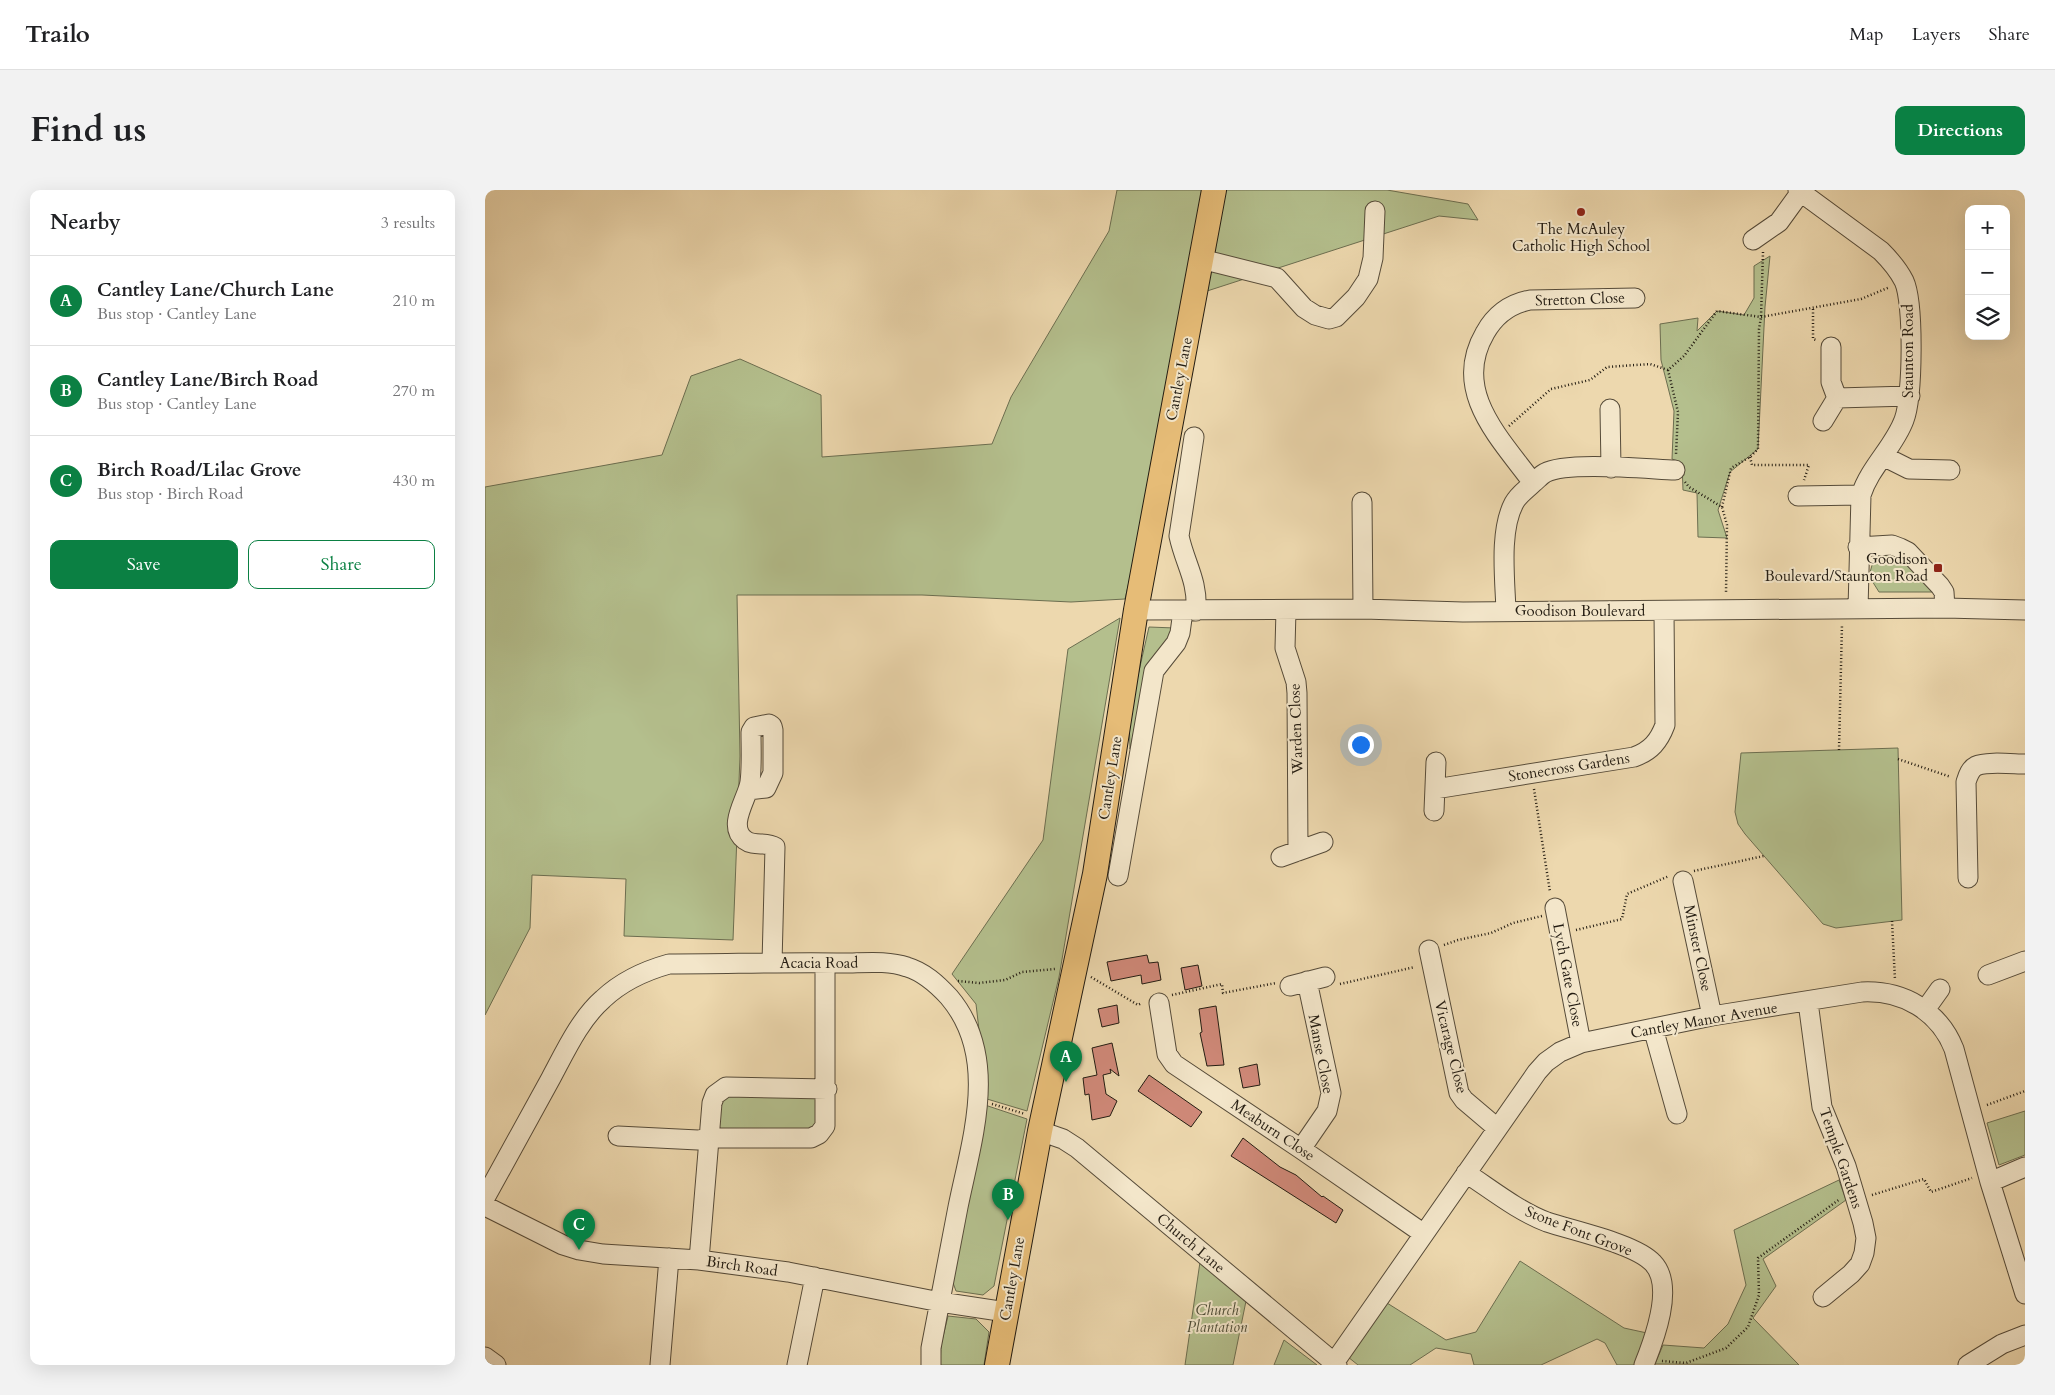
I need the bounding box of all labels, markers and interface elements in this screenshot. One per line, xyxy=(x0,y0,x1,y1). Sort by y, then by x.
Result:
text: Trailo xyxy=(25,18,90,51)
text: Map xyxy=(1849,22,1884,47)
text: Layers xyxy=(1912,22,1961,47)
text: Share xyxy=(1989,22,2030,47)
text: Find us xyxy=(30,106,146,154)
button: Directions xyxy=(1895,106,2025,155)
map controls xyxy=(1965,205,2010,340)
button: + xyxy=(1965,205,2010,250)
marker: The McAuley Catholic High School xyxy=(1575,206,1587,218)
text: Nearby xyxy=(50,208,121,237)
text: 3 results xyxy=(381,212,435,234)
place label: The McAuley Catholic High School xyxy=(1512,219,1650,256)
button: − xyxy=(1965,250,2010,295)
text: Cantley Lane/Church Lane xyxy=(97,277,334,303)
street label: Stretton Close xyxy=(1535,287,1625,311)
text: A xyxy=(60,290,72,312)
text: 210 m xyxy=(393,290,435,312)
button: layers xyxy=(1965,295,2010,340)
text: Bus stop · Cantley Lane xyxy=(97,303,257,325)
street label: Staunton Road xyxy=(1898,304,1918,398)
street label: Cantley Lane xyxy=(1161,335,1197,422)
text: Cantley Lane/Birch Road xyxy=(97,367,318,393)
text: B xyxy=(60,380,72,402)
text: 270 m xyxy=(393,380,435,402)
text: Bus stop · Cantley Lane xyxy=(97,393,257,415)
text: Birch Road/Lilac Grove xyxy=(97,457,301,483)
text: C xyxy=(60,470,72,492)
text: 430 m xyxy=(393,470,435,492)
text: Bus stop · Birch Road xyxy=(97,483,243,505)
button: Save xyxy=(50,540,238,589)
button: Share xyxy=(248,540,435,589)
place label: Goodison Boulevard/Staunton Road xyxy=(1765,549,1928,586)
marker: Goodison Boulevard/Staunton Road xyxy=(1932,562,1944,574)
street label: Goodison Boulevard xyxy=(1515,601,1645,621)
street label: Warden Close xyxy=(1284,683,1308,776)
your location xyxy=(1348,732,1374,758)
street label: Cantley Lane xyxy=(1093,734,1127,821)
street label: Stonecross Gardens xyxy=(1507,748,1631,786)
street label: Minster Close xyxy=(1679,903,1717,993)
street label: Lych Gate Close xyxy=(1548,921,1588,1029)
street label: Acacia Road xyxy=(780,953,858,973)
street label: Cantley Manor Avenue xyxy=(1629,997,1779,1043)
street label: Vicarage Close xyxy=(1430,998,1472,1096)
street label: Manse Close xyxy=(1304,1013,1339,1095)
pin: A xyxy=(1050,1041,1082,1082)
street label: Meaburn Close xyxy=(1227,1095,1319,1166)
street label: Temple Gardens xyxy=(1814,1105,1868,1211)
pin: B xyxy=(992,1179,1024,1220)
street label: Stone Font Grove xyxy=(1522,1201,1636,1261)
pin: C xyxy=(563,1209,595,1250)
street label: Church Lane xyxy=(1153,1209,1230,1278)
street label: Cantley Lane xyxy=(995,1235,1029,1322)
street label: Birch Road xyxy=(705,1251,779,1281)
park label: Church Plantation xyxy=(1187,1300,1248,1337)

